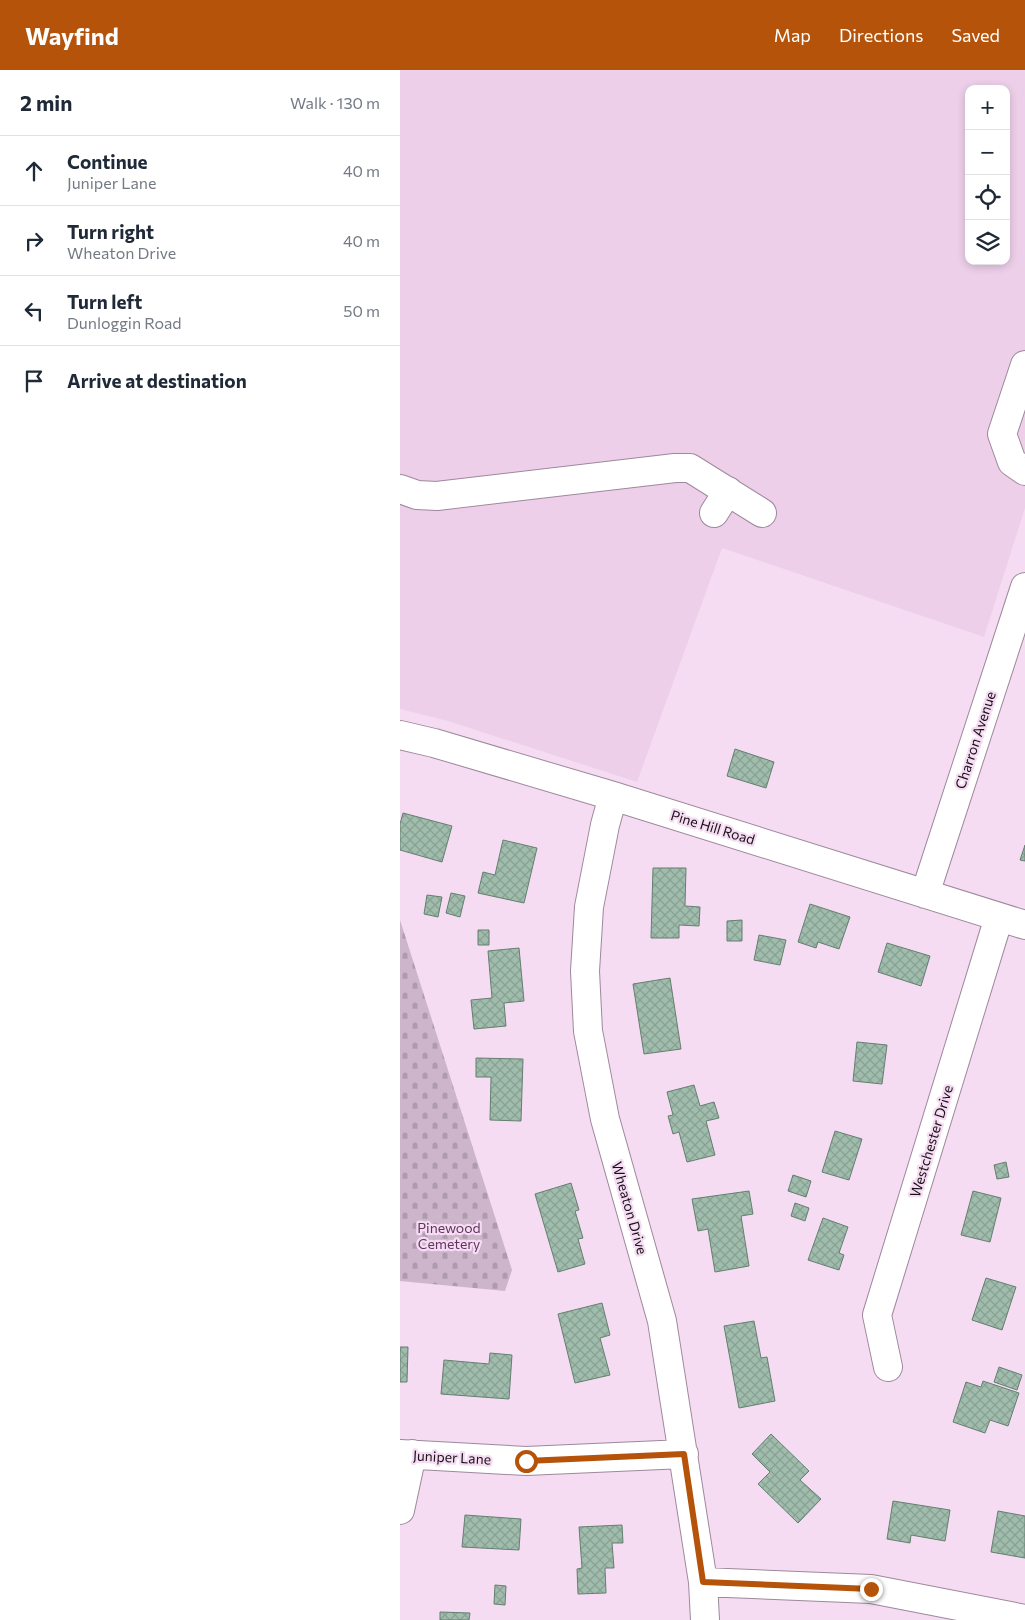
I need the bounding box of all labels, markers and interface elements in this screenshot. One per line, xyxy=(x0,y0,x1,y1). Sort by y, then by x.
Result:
text: Wayfind xyxy=(25,21,119,50)
text: Map xyxy=(774,24,811,46)
text: Directions xyxy=(839,24,923,46)
text: Saved xyxy=(951,24,1000,46)
map controls xyxy=(965,85,1010,265)
button: + xyxy=(965,85,1010,130)
text: 2 min xyxy=(20,90,72,115)
text: Walk · 130 m xyxy=(290,93,380,112)
button: − xyxy=(965,130,1010,175)
text: Continue xyxy=(67,150,147,173)
icon: ahead xyxy=(20,157,48,185)
text: 40 m xyxy=(343,161,380,180)
text: Juniper Lane xyxy=(67,173,156,192)
button: locate xyxy=(965,175,1010,220)
text: Turn right xyxy=(67,220,154,243)
button: layers xyxy=(965,220,1010,265)
icon: right xyxy=(20,227,48,255)
text: 40 m xyxy=(343,231,380,250)
text: Wheaton Drive xyxy=(67,243,176,262)
text: Turn left xyxy=(67,290,142,313)
icon: left xyxy=(20,297,48,325)
text: 50 m xyxy=(343,301,380,320)
text: Dunloggin Road xyxy=(67,313,182,332)
icon: arrive xyxy=(20,367,48,395)
text: Arrive at destination xyxy=(67,369,247,392)
street label: Charron Avenue xyxy=(951,689,999,791)
street label: Pine Hill Road xyxy=(669,806,757,848)
street label: Westchester Drive xyxy=(906,1083,956,1199)
street label: Wheaton Drive xyxy=(609,1160,651,1256)
park label: Pinewood Cemetery xyxy=(417,1219,481,1252)
street label: Juniper Lane xyxy=(413,1446,491,1468)
route start xyxy=(515,1450,538,1473)
route end xyxy=(860,1578,883,1601)

